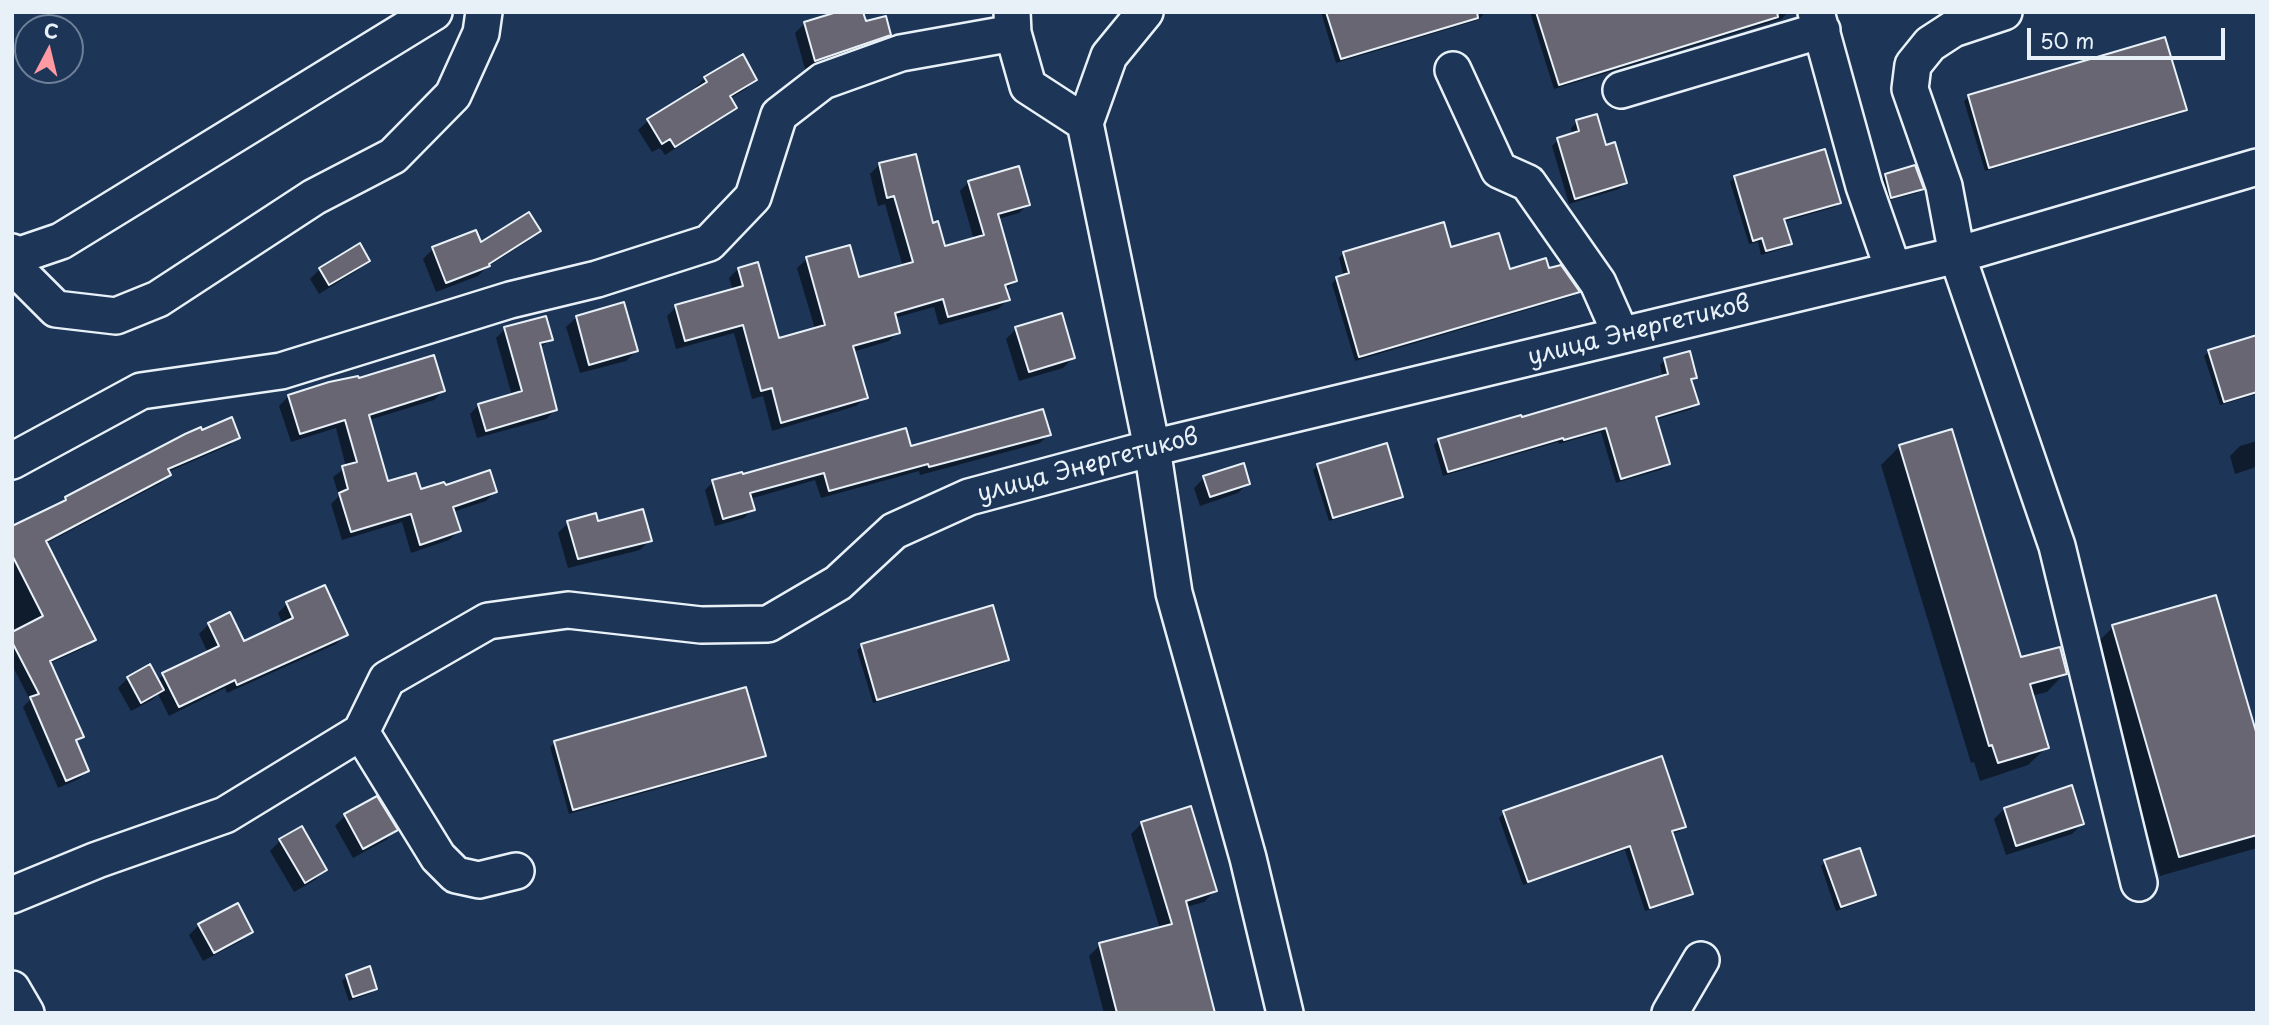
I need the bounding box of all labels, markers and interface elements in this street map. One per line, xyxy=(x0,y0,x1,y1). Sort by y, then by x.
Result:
north arrow xyxy=(14,14,84,84)
scale bar xyxy=(2031,14,2229,58)
text: С xyxy=(43,15,60,45)
text: 50 m xyxy=(2040,24,2094,56)
street label: улица Энергетиков xyxy=(1525,289,1753,373)
street label: улица Энергетиков xyxy=(974,423,1202,509)

